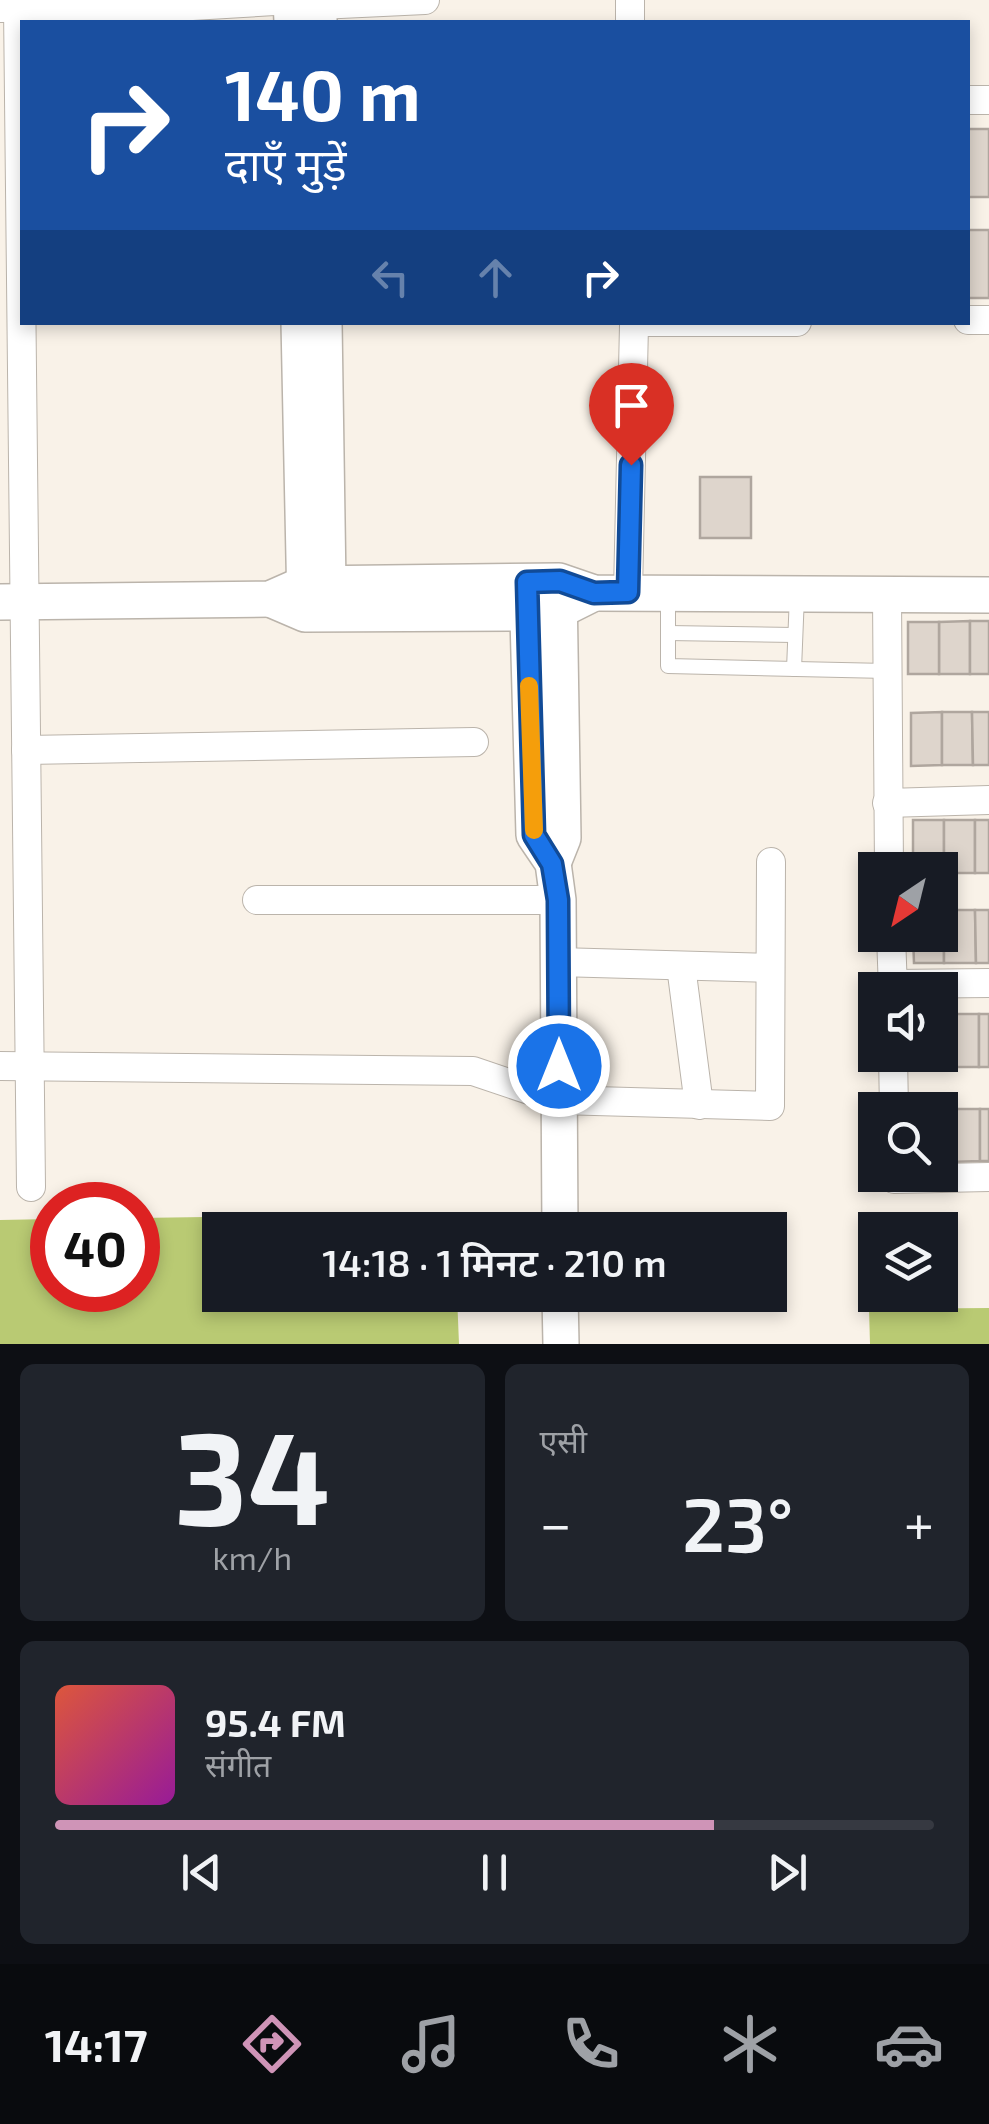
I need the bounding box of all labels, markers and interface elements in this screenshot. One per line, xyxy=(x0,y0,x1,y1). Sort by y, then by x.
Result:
text: 140 m xyxy=(225,51,421,135)
icon: right xyxy=(60,60,190,190)
text: दाएँ मुड़ें xyxy=(225,136,346,190)
icon: left xyxy=(363,250,418,305)
icon: ahead xyxy=(468,250,523,305)
icon: right xyxy=(573,250,628,305)
pin xyxy=(589,363,674,466)
icon: arrive xyxy=(604,378,659,433)
north arrow xyxy=(858,852,958,952)
map controls xyxy=(858,852,958,1312)
button: sound xyxy=(858,972,958,1072)
position arrow xyxy=(507,1014,611,1118)
button: search xyxy=(858,1092,958,1192)
speed limit sign: 40 xyxy=(30,1182,160,1312)
button: layers xyxy=(858,1212,958,1312)
text: 14:18 · 1 मिनट · 210 m xyxy=(322,1239,667,1285)
text: 34 xyxy=(174,1395,331,1551)
text: एसी xyxy=(540,1421,587,1459)
text: 23° xyxy=(682,1477,793,1567)
text: − xyxy=(540,1489,572,1555)
text: + xyxy=(904,1489,934,1555)
text: km/h xyxy=(213,1538,292,1576)
text: 95.4 FM xyxy=(205,1699,346,1745)
text: संगीत xyxy=(205,1745,271,1783)
icon: previous xyxy=(174,1845,229,1900)
icon: pause xyxy=(467,1845,522,1900)
icon: next xyxy=(760,1845,815,1900)
icon: directions xyxy=(237,2009,307,2079)
icon: music xyxy=(396,2009,466,2079)
icon: phone xyxy=(556,2009,626,2079)
icon: climate xyxy=(715,2009,785,2079)
icon: car xyxy=(874,2009,944,2079)
text: 14:17 xyxy=(45,2017,148,2071)

